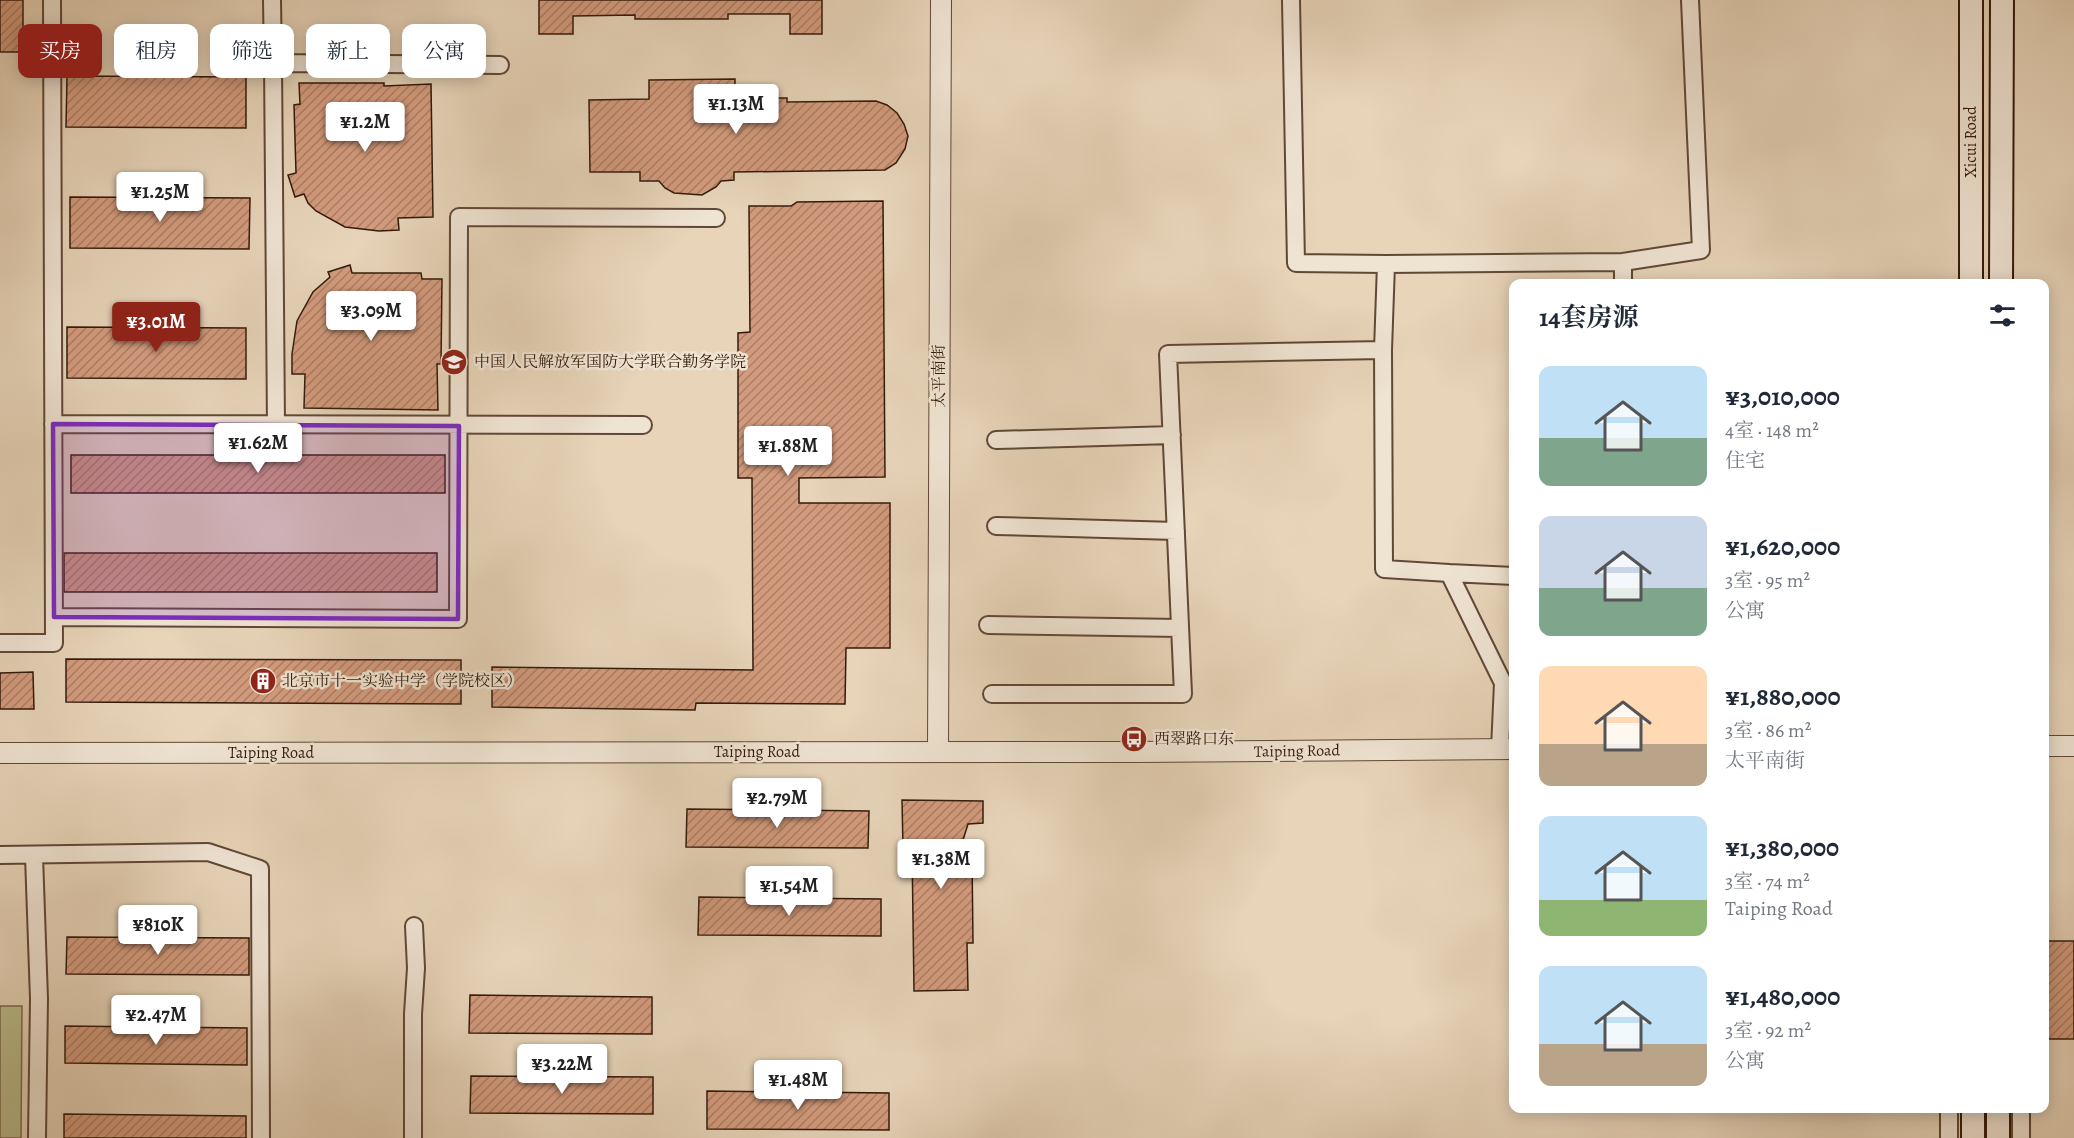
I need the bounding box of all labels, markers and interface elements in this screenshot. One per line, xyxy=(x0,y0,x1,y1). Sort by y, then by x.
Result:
chip: 买房 xyxy=(18,24,102,78)
chip: 租房 xyxy=(114,24,198,78)
chip: 筛选 xyxy=(210,24,294,78)
chip: 新上 xyxy=(306,24,390,78)
chip: 公寓 xyxy=(402,24,486,78)
pin: ¥1.13M xyxy=(687,84,785,135)
text: ¥1.13M xyxy=(708,90,764,117)
pin: ¥1.2M xyxy=(323,102,407,153)
street label: Xicui Road xyxy=(1960,106,1982,178)
text: ¥1.2M xyxy=(340,108,390,135)
pin: ¥1.25M xyxy=(111,172,209,223)
text: ¥1.25M xyxy=(130,178,190,205)
pin: ¥3.09M xyxy=(322,291,420,342)
text: ¥3.09M xyxy=(340,297,402,324)
icon: filters xyxy=(1986,299,2019,332)
text: 14套房源 xyxy=(1539,300,1639,335)
pin: ¥3.01M xyxy=(107,302,205,353)
text: ¥3.01M xyxy=(126,308,186,335)
street label: 太平南街 xyxy=(928,344,950,408)
school or university icon: 中国人民解放军国防大学联合勤务学院 xyxy=(439,347,469,377)
place label: 中国人民解放军国防大学联合勤务学院 xyxy=(474,351,746,373)
text: ¥3,010,000 xyxy=(1725,379,1840,414)
icon: home xyxy=(1587,390,1659,462)
text: 4室 · 148 m² xyxy=(1725,417,1819,444)
pin: ¥1.62M xyxy=(209,423,307,474)
pin: ¥1.88M xyxy=(739,426,837,477)
text: ¥1.62M xyxy=(228,429,288,456)
text: ¥1.88M xyxy=(758,432,818,459)
text: 住宅 xyxy=(1725,447,1765,474)
text: ¥1,620,000 xyxy=(1725,529,1840,564)
icon: home xyxy=(1587,540,1659,612)
text: 3室 · 95 m² xyxy=(1725,567,1810,594)
text: 公寓 xyxy=(1725,597,1765,624)
building icon: 北京市十一实验中学（学院校区） xyxy=(248,666,278,696)
place label: 北京市十一实验中学（学院校区） xyxy=(282,670,522,692)
text: ¥1,880,000 xyxy=(1725,679,1841,714)
icon: home xyxy=(1587,690,1659,762)
text: 3室 · 86 m² xyxy=(1725,717,1811,744)
bus stop icon: 西翠路口东 xyxy=(1119,724,1149,754)
place label: 西翠路口东 xyxy=(1154,728,1234,750)
street label: Taiping Road xyxy=(1254,739,1341,763)
street label: Taiping Road xyxy=(714,741,800,763)
street label: Taiping Road xyxy=(228,742,314,764)
text: 太平南街 xyxy=(1725,747,1805,774)
pin: ¥2.79M xyxy=(728,778,826,829)
text: ¥2.79M xyxy=(746,784,808,811)
text: ¥1,380,000 xyxy=(1725,830,1839,865)
pin: ¥1.38M xyxy=(892,839,990,890)
icon: home xyxy=(1587,840,1659,912)
text: ¥1.38M xyxy=(911,845,971,872)
pin: ¥1.54M xyxy=(740,866,838,917)
text: 3室 · 74 m² xyxy=(1725,868,1810,895)
text: ¥1.54M xyxy=(760,872,818,899)
text: Taiping Road xyxy=(1725,895,1833,922)
pin: ¥810K xyxy=(116,905,200,956)
text: ¥810K xyxy=(132,911,184,938)
text: ¥1,480,000 xyxy=(1725,979,1840,1014)
icon: home xyxy=(1587,990,1659,1062)
pin: ¥2.47M xyxy=(107,995,205,1046)
text: ¥2.47M xyxy=(125,1001,187,1028)
text: 3室 · 92 m² xyxy=(1725,1017,1811,1044)
pin: ¥3.22M xyxy=(513,1044,611,1095)
text: 公寓 xyxy=(1725,1047,1765,1074)
text: ¥3.22M xyxy=(531,1050,593,1077)
pin: ¥1.48M xyxy=(749,1060,847,1111)
text: ¥1.48M xyxy=(768,1066,828,1093)

